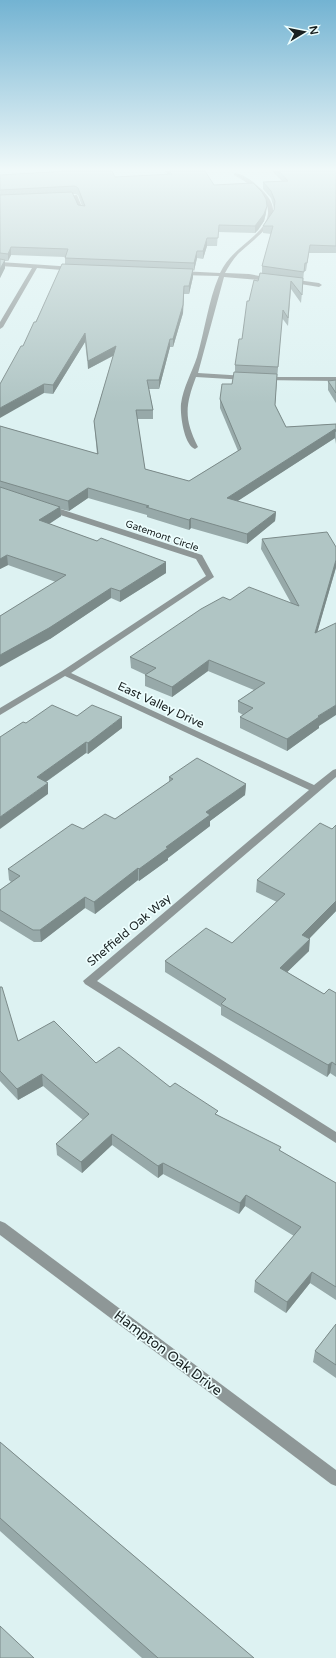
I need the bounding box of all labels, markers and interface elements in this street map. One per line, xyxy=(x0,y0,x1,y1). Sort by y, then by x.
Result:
north arrow xyxy=(284,12,324,52)
text: N xyxy=(306,25,321,36)
street label: Gatemont Circle xyxy=(124,518,201,554)
street label: East Valley Drive xyxy=(115,679,207,731)
street label: Sheffield Oak Way xyxy=(84,891,174,969)
street label: Hampton Oak Drive xyxy=(111,1307,225,1399)

